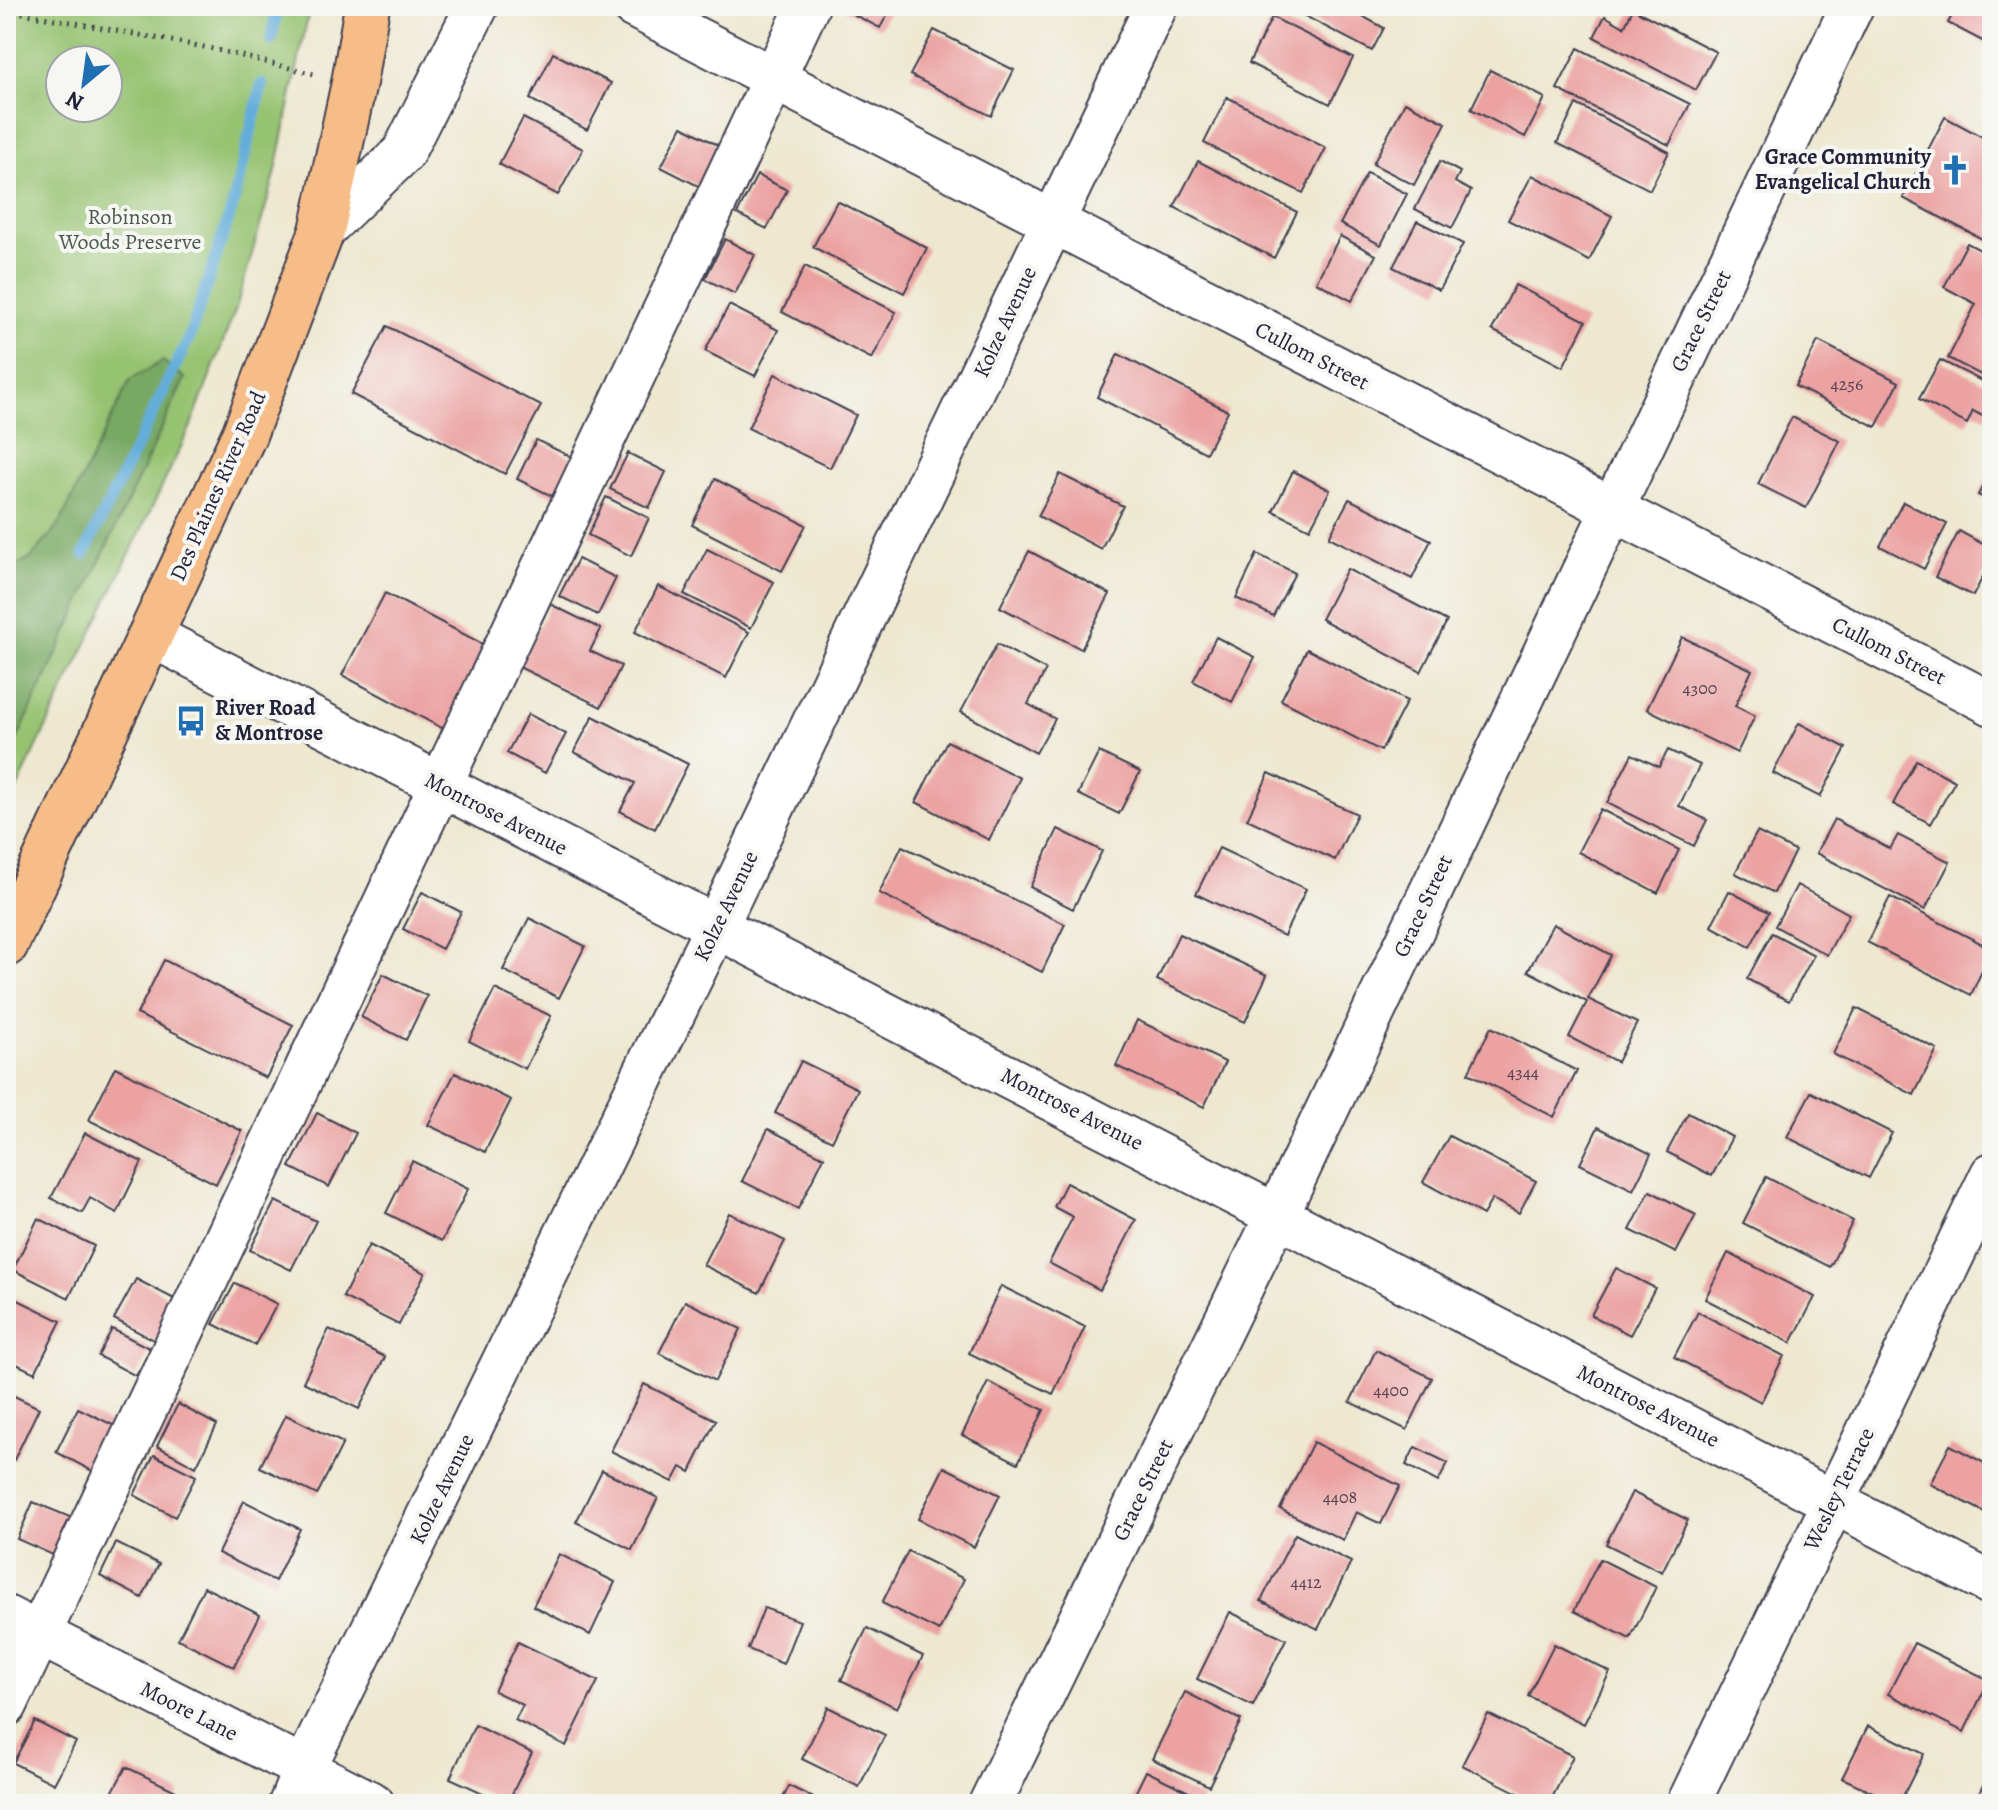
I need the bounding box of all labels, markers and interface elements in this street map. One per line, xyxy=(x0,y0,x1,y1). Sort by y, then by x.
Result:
north arrow xyxy=(44,44,124,124)
text: N xyxy=(61,84,89,118)
place label: Grace Community Evangelical Church xyxy=(1755,142,1932,197)
church icon: Grace Community Evangelical Church xyxy=(1938,153,1972,187)
park label: Robinson Woods Preserve xyxy=(58,202,201,257)
street label: Kolze Avenue xyxy=(966,262,1044,382)
street label: Grace Street xyxy=(1663,265,1739,377)
street label: Cullom Street xyxy=(1250,314,1374,398)
house number: 4256 xyxy=(1831,372,1863,396)
street label: Des Plaines River Road xyxy=(163,386,273,586)
street label: Cullom Street xyxy=(1827,609,1951,693)
house number: 4300 xyxy=(1683,676,1717,700)
place label: River Road & Montrose xyxy=(215,693,323,748)
bus stop icon: River Road & Montrose xyxy=(174,704,208,738)
street label: Montrose Avenue xyxy=(420,765,572,863)
street label: Kolze Avenue xyxy=(686,846,766,966)
street label: Grace Street xyxy=(1386,850,1460,962)
street label: Montrose Avenue xyxy=(996,1060,1148,1158)
house number: 4344 xyxy=(1507,1060,1539,1084)
street label: Montrose Avenue xyxy=(1572,1357,1724,1455)
house number: 4400 xyxy=(1373,1378,1409,1402)
street label: Wesley Terrace xyxy=(1796,1423,1882,1556)
street label: Kolze Avenue xyxy=(402,1429,482,1549)
street label: Grace Street xyxy=(1105,1434,1181,1546)
house number: 4408 xyxy=(1323,1485,1357,1509)
house number: 4412 xyxy=(1290,1570,1322,1594)
street label: Moore Lane xyxy=(135,1674,243,1748)

